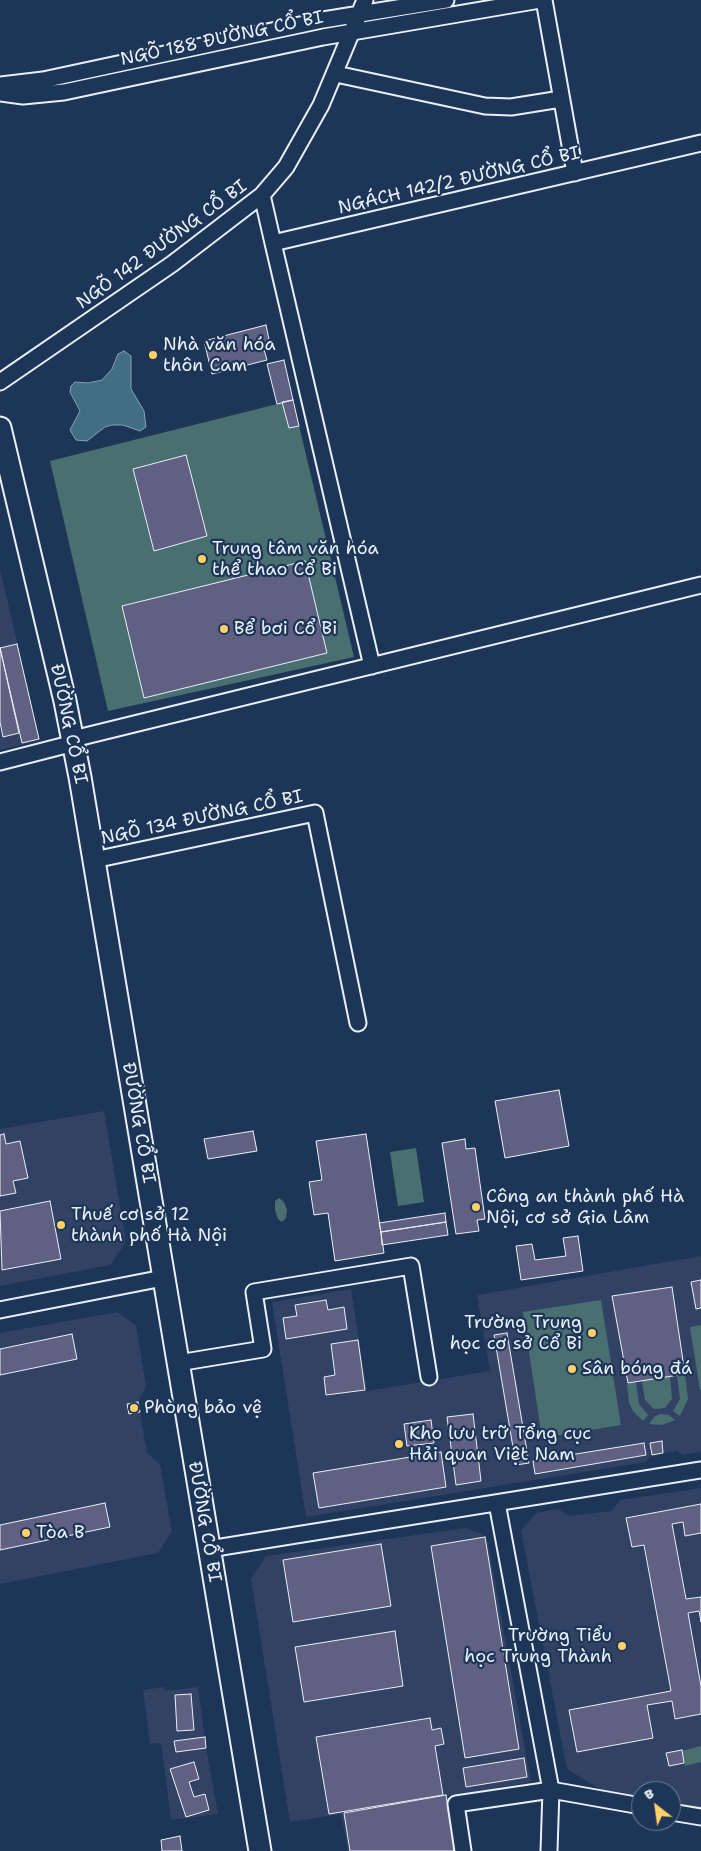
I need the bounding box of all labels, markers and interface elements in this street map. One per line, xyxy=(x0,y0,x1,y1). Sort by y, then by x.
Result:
street label: NGÕ 188 ĐƯỜNG CỔ BI xyxy=(119,7,325,71)
street label: NGÁCH 142/2 ĐƯỜNG CỔ BI xyxy=(336,143,582,219)
street label: NGÕ 142 ĐƯỜNG CỔ BI xyxy=(73,176,251,314)
place label: Nhà văn hóa thôn Cam xyxy=(163,334,276,376)
marker: Nhà văn hóa thôn Cam xyxy=(147,349,159,361)
place label: Trung tâm văn hóa thể thao Cổ Bi xyxy=(212,538,379,580)
marker: Trung tâm văn hóa thể thao Cổ Bi xyxy=(196,553,208,565)
place label: Bể bơi Cổ Bi xyxy=(234,618,337,640)
marker: Bể bơi Cổ Bi xyxy=(218,623,230,635)
street label: ĐƯỜNG CỔ BI xyxy=(45,662,91,786)
street label: NGÕ 134 ĐƯỜNG CỔ BI xyxy=(99,786,305,850)
street label: ĐƯỜNG CỔ BI xyxy=(117,1061,159,1185)
place label: Công an thành phố Hà Nội, cơ sở Gia Lâm xyxy=(486,1186,684,1228)
marker: Công an thành phố Hà Nội, cơ sở Gia Lâm xyxy=(470,1201,482,1213)
place label: Thuế cơ sở 12 thành phố Hà Nội xyxy=(71,1204,227,1246)
marker: Thuế cơ sở 12 thành phố Hà Nội xyxy=(55,1219,67,1231)
place label: Trường Trung học cơ sở Cổ Bi xyxy=(450,1312,582,1355)
marker: Trường Trung học cơ sở Cổ Bi xyxy=(586,1327,598,1339)
place label: Sân bóng đá xyxy=(582,1358,692,1380)
marker: Sân bóng đá xyxy=(566,1363,578,1375)
place label: Phòng bảo vệ xyxy=(144,1397,262,1419)
marker: Phòng bảo vệ xyxy=(128,1402,140,1414)
place label: Kho lưu trữ Tổng cục Hải quan Việt Nam xyxy=(409,1423,591,1466)
marker: Kho lưu trữ Tổng cục Hải quan Việt Nam xyxy=(393,1438,405,1450)
street label: ĐƯỜNG CỔ BI xyxy=(183,1460,225,1584)
place label: Tòa B xyxy=(36,1522,85,1544)
marker: Tòa B xyxy=(20,1527,32,1539)
place label: Trường Tiểu học Trung Thành xyxy=(464,1625,612,1668)
marker: Trường Tiểu học Trung Thành xyxy=(616,1640,628,1652)
north arrow xyxy=(631,1781,681,1831)
text: B xyxy=(641,1784,657,1804)

